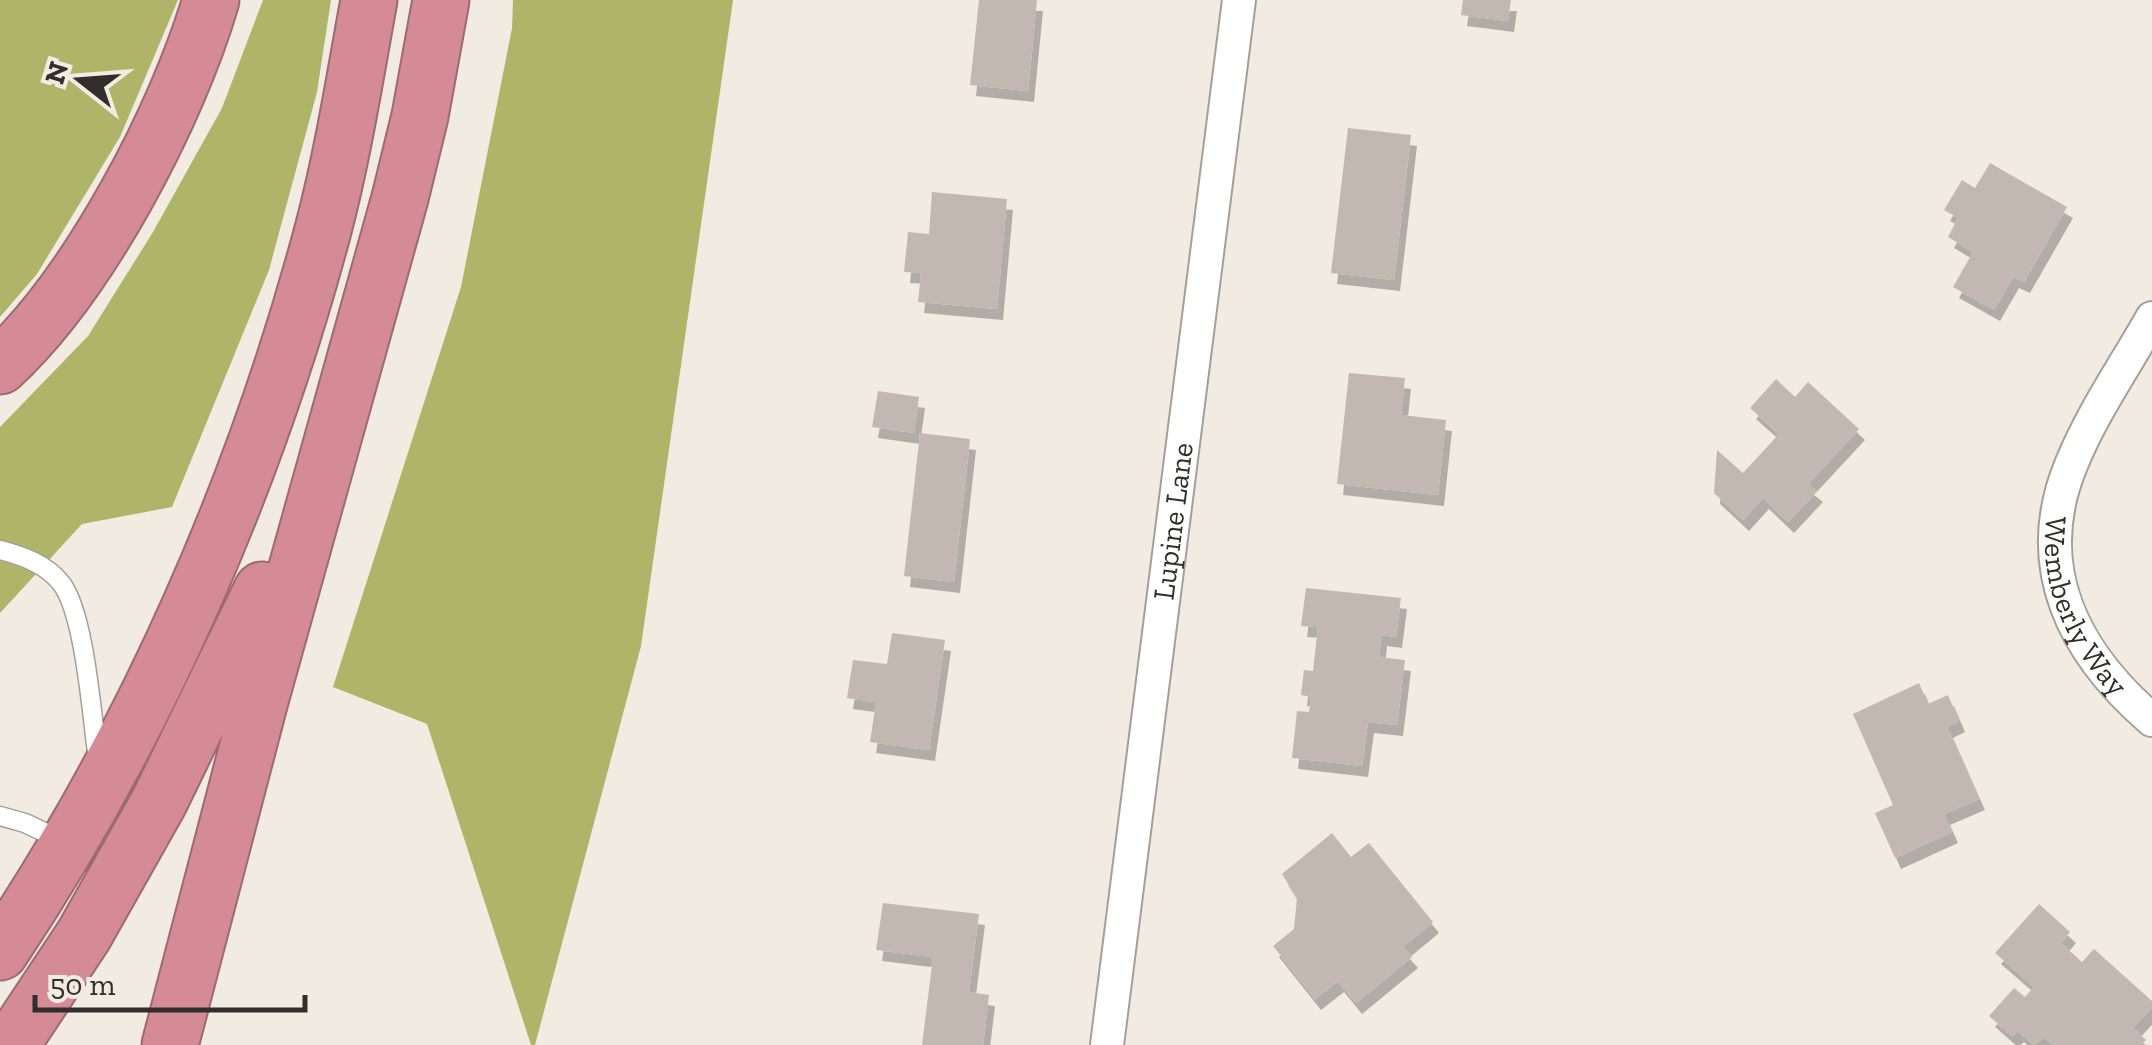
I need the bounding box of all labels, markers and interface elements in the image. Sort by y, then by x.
north arrow [30,30,130,130]
text: N [38,58,75,88]
street label: Lupine Lane [1145,440,1201,602]
street label: Wemberly Way [2036,515,2135,704]
scale bar [35,950,305,1012]
text: 50 m [50,967,115,1003]

